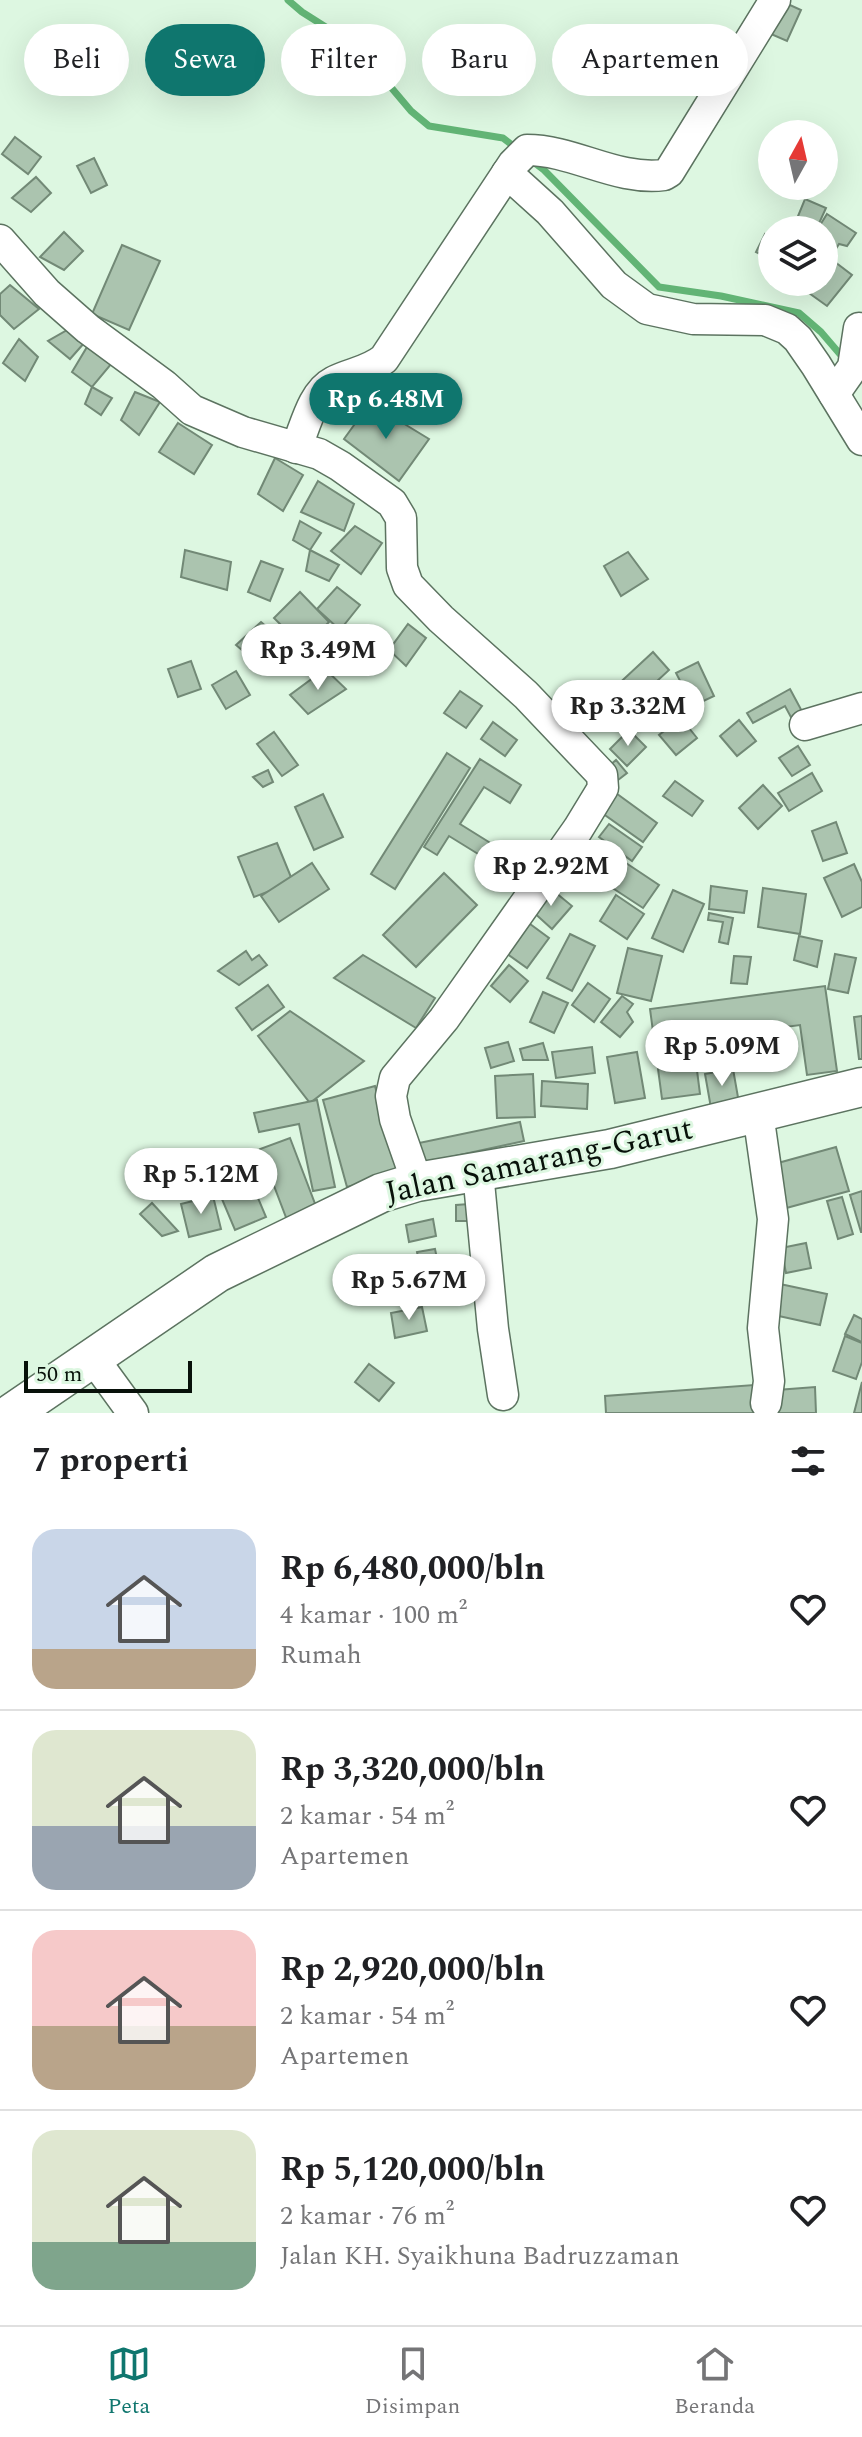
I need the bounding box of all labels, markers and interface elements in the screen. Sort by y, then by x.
chip: Beli [24,24,129,96]
chip: Sewa [145,24,265,96]
chip: Filter [281,24,406,96]
chip: Baru [422,24,536,96]
chip: Apartemen [552,24,748,96]
north arrow [758,120,838,200]
map controls [758,120,838,296]
button: layers [758,216,838,296]
pin: Rp 6.48M [303,373,469,441]
text: Rp 6.48M [327,379,445,419]
pin: Rp 3.49M [235,624,401,692]
text: Rp 3.49M [259,630,377,670]
pin: Rp 3.32M [545,680,711,748]
text: Rp 3.32M [569,686,687,726]
pin: Rp 2.92M [468,840,634,908]
text: Rp 2.92M [492,846,610,886]
pin: Rp 5.09M [639,1020,805,1088]
text: Rp 5.09M [663,1026,781,1066]
street label: Jalan Samarang-Garut [381,1104,697,1218]
pin: Rp 5.12M [118,1148,284,1216]
text: Rp 5.12M [142,1154,260,1194]
pin: Rp 5.67M [326,1254,492,1322]
text: Rp 5.67M [350,1260,468,1300]
scale bar [24,1357,192,1393]
text: 50 m [36,1358,82,1391]
text: 7 properti [32,1435,189,1487]
icon: filters [786,1439,830,1483]
text: Rp 6,480,000/bln [280,1543,545,1595]
icon: home [96,1561,192,1657]
icon: heart [786,1587,830,1631]
text: 4 kamar · 100 m² [280,1595,467,1635]
text: Rumah [280,1635,362,1675]
text: Rp 3,320,000/bln [280,1744,545,1796]
icon: home [96,1762,192,1858]
icon: heart [786,1788,830,1832]
text: 2 kamar · 54 m² [280,1796,454,1836]
text: Apartemen [280,1836,409,1876]
text: Rp 2,920,000/bln [280,1944,545,1996]
icon: home [96,1962,192,2058]
icon: heart [786,1988,830,2032]
text: 2 kamar · 54 m² [280,1996,454,2036]
text: Apartemen [280,2036,409,2076]
text: Rp 5,120,000/bln [280,2144,545,2196]
icon: home [96,2162,192,2258]
icon: heart [786,2188,830,2232]
text: 2 kamar · 76 m² [280,2196,454,2236]
text: Jalan KH. Syaikhuna Badruzzaman [280,2236,680,2276]
tab: Peta [107,2342,151,2423]
tab: Disimpan [365,2342,460,2423]
tab: Beranda [674,2342,755,2423]

